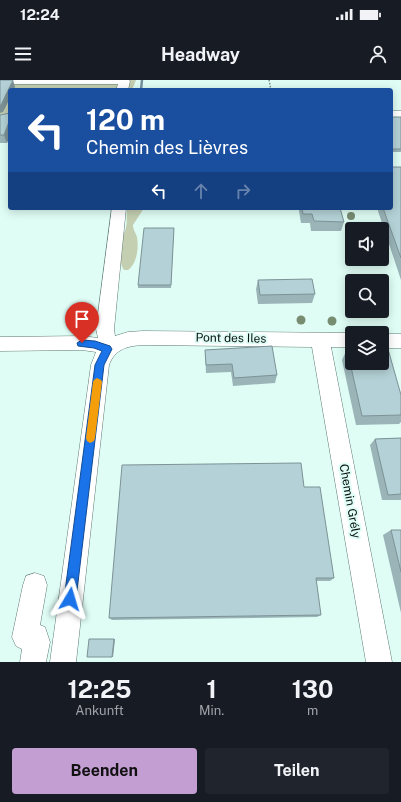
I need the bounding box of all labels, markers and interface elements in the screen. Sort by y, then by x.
text: 12:24 [20,6,60,23]
icon: menu [12,43,34,65]
icon: person [367,43,389,65]
text: Headway [161,44,240,65]
text: 120 m [86,103,165,136]
icon: left [20,104,72,156]
text: Chemin des Lièvres [86,137,248,158]
icon: left [148,180,170,202]
icon: ahead [190,180,212,202]
icon: right [232,180,254,202]
map controls [345,222,389,370]
button: sound [345,222,389,266]
button: search [345,274,389,318]
pin [65,302,99,343]
icon: arrive [71,308,93,330]
button: layers [345,326,389,370]
street label: Pont des Iles [195,330,267,346]
street label: Chemin Grély [337,463,364,540]
position arrow [49,578,91,620]
text: 12:25 [68,675,131,703]
text: 1 [206,675,217,703]
text: 130 [292,675,333,703]
text: Ankunft [75,703,124,718]
text: Min. [199,703,224,718]
text: m [307,703,318,718]
button: Beenden [12,748,197,794]
button: Teilen [205,748,389,794]

